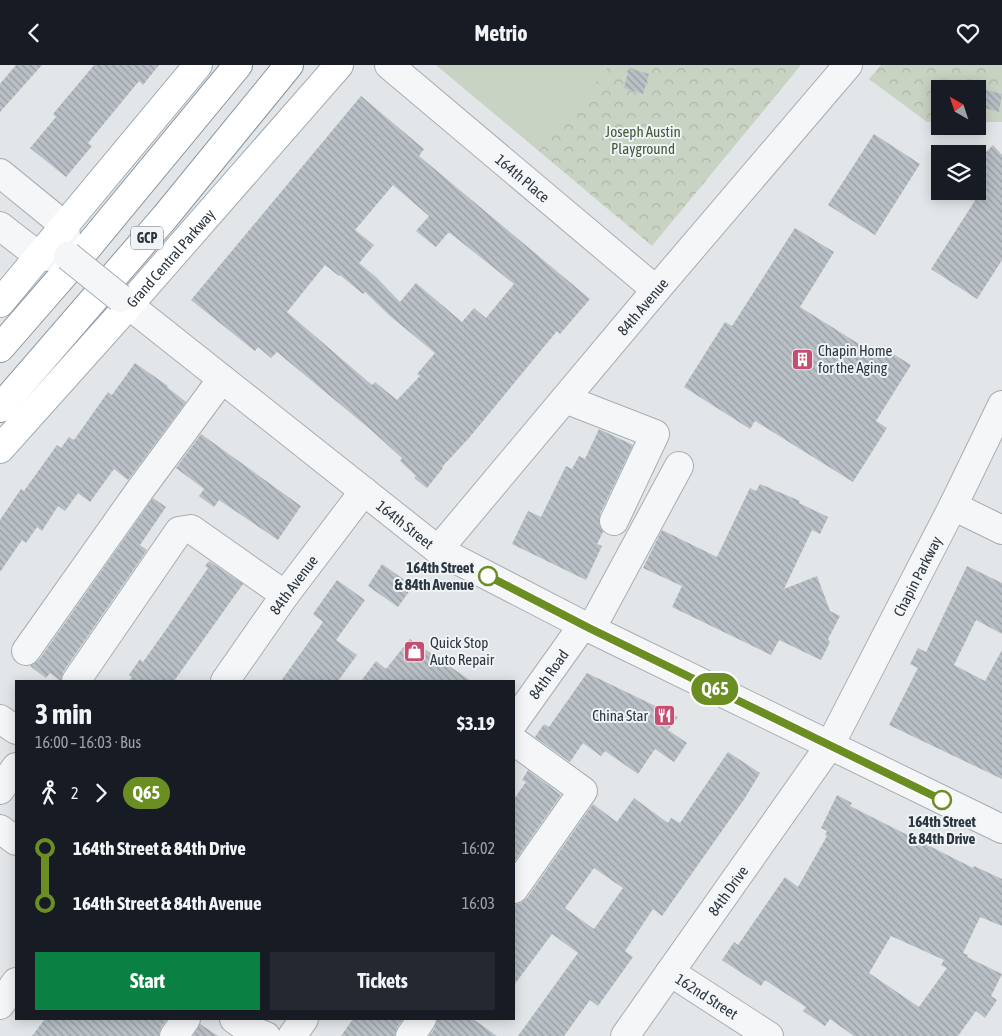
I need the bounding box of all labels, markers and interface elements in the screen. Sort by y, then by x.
icon: back [20,19,48,47]
icon: heart [954,19,982,47]
text: Metrio [475,20,527,46]
north arrow [931,80,986,135]
map controls [931,80,986,200]
park label: Joseph Austin Playground [605,123,681,157]
button: layers [931,145,986,200]
street label: 164th Place [492,150,554,206]
street label: Grand Central Parkway [123,205,218,310]
road number: GCP [131,227,163,249]
street label: 84th Avenue [614,274,671,338]
place label: Chapin Home for the Aging [818,342,892,376]
building icon: Chapin Home for the Aging [790,347,814,371]
street label: 164th Street [373,496,437,552]
street label: Chapin Parkway [889,533,945,619]
street label: 84th Avenue [266,552,321,618]
place label: 164th Street & 84th Avenue [395,559,475,593]
marker: 164th Street & 84th Avenue [478,566,498,586]
place label: Quick Stop Auto Repair [430,634,495,668]
shop icon: Quick Stop Auto Repair [402,639,426,663]
street label: 84th Road [525,646,571,702]
line badge: Q65 [686,673,744,705]
text: Q65 [701,678,729,699]
text: 3 min [35,698,92,730]
restaurant icon: China Star [652,703,676,727]
place label: China Star [592,707,649,724]
text: $3.19 [457,712,495,734]
text: 16:00 – 16:03 · Bus [35,733,141,751]
icon: walk [35,779,63,807]
icon: forward [87,779,115,807]
text: Q65 [133,782,160,803]
text: 2 [71,784,79,802]
marker: 164th Street & 84th Drive [932,790,952,810]
place label: 164th Street & 84th Drive [908,813,977,847]
text: 164th Street & 84th Drive [73,837,246,859]
text: 16:02 [462,839,495,857]
street label: 84th Drive [704,862,751,919]
text: 164th Street & 84th Avenue [73,892,262,914]
text: 16:03 [462,894,495,912]
button: Start [35,952,260,1010]
button: Tickets [270,952,495,1010]
street label: 162nd Street [673,970,741,1022]

